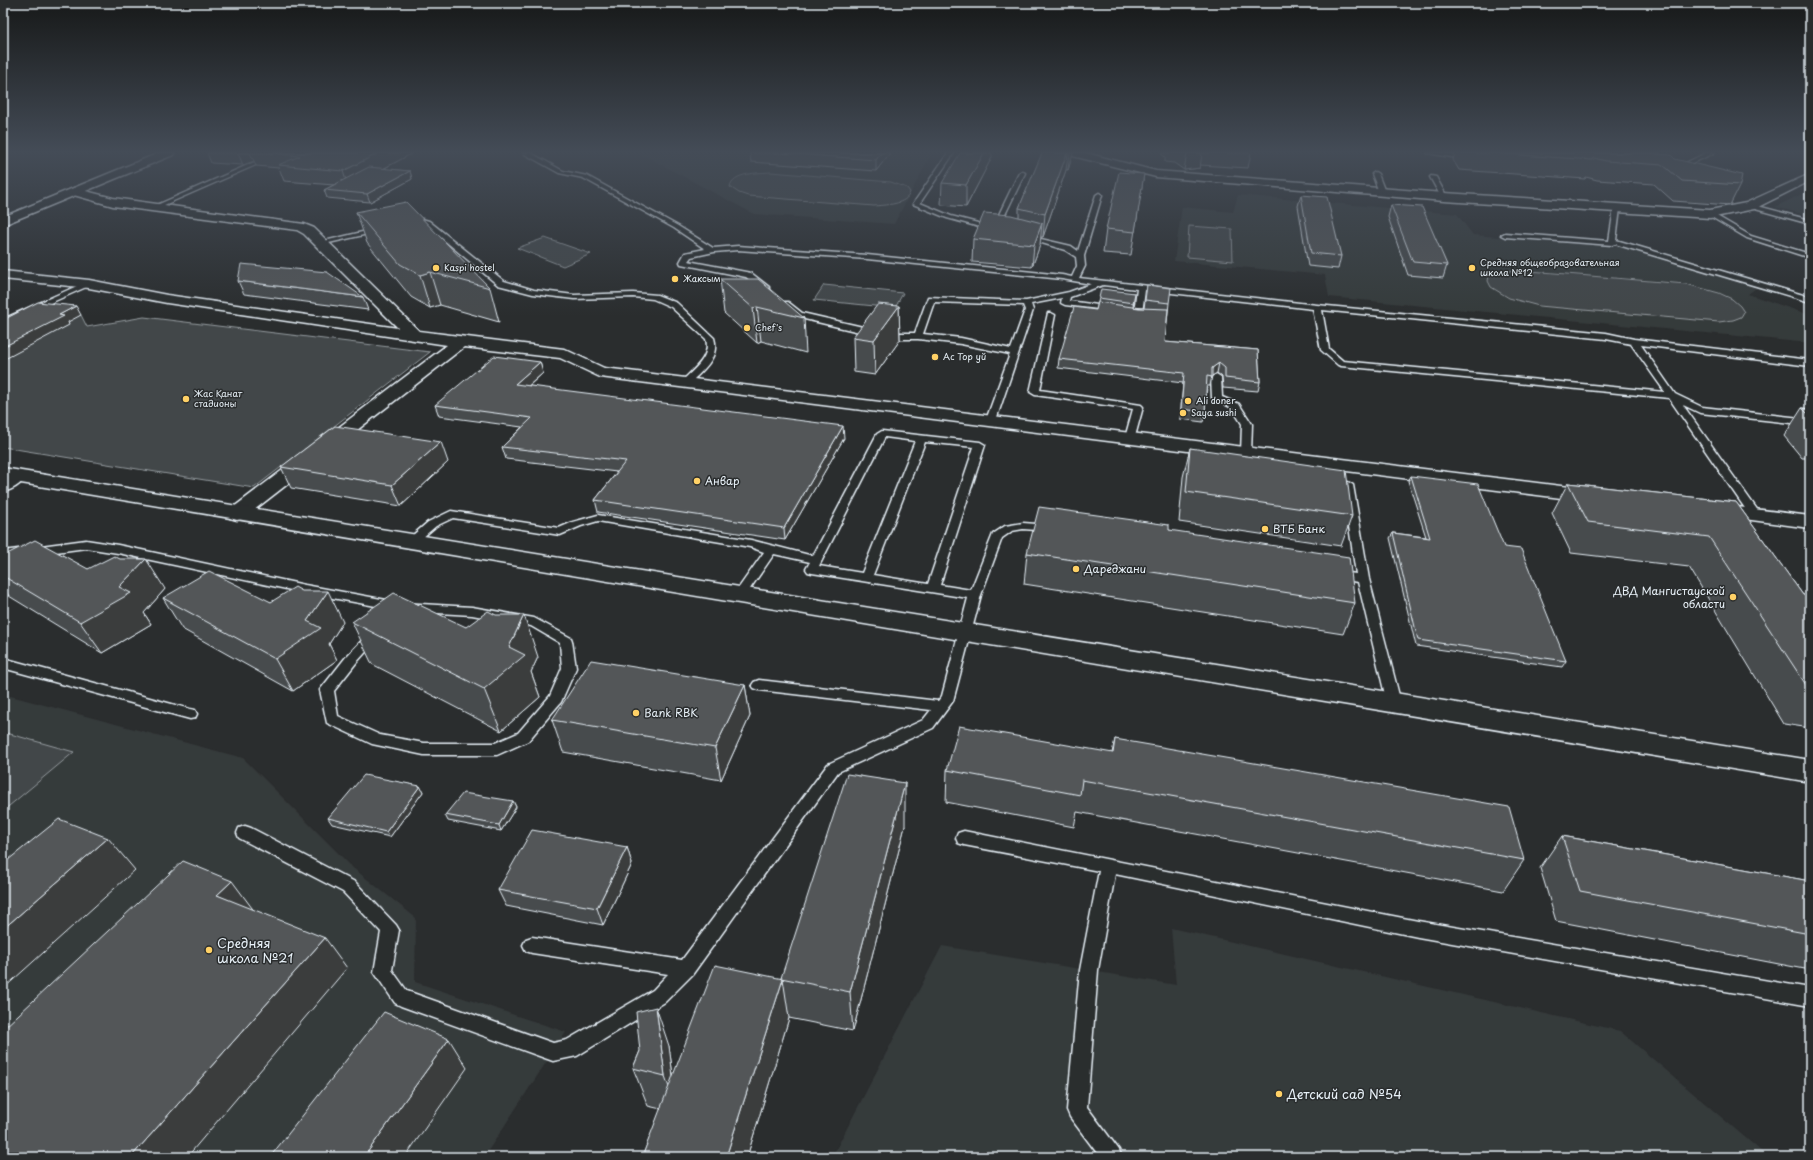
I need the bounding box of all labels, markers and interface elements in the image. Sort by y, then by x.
place label: Средняя общеобразовательная школа №12 [1480,255,1620,279]
place label: Kaspi hostel [444,260,495,274]
marker: Kaspi hostel [431,263,441,273]
marker: Средняя общеобразовательная школа №12 [1467,263,1477,273]
place label: Жаксым [683,271,721,285]
marker: Жаксым [670,274,680,284]
place label: Chef's [755,320,782,334]
marker: Chef's [742,323,752,333]
place label: Ас Тор уй [943,349,986,363]
marker: Ас Тор уй [930,352,940,362]
place label: Жас Қанат стадионы [193,386,243,410]
place label: Ali doner [1196,393,1236,407]
marker: Жас Қанат стадионы [181,394,191,404]
marker: Ali doner [1183,396,1193,406]
place label: Saya sushi [1191,405,1237,419]
marker: Saya sushi [1178,408,1188,418]
place label: Анвар [705,472,740,489]
marker: Анвар [692,476,702,486]
place label: ВТБ Банк [1273,520,1325,537]
marker: ВТБ Банк [1260,524,1270,534]
place label: Дареджани [1083,560,1146,577]
marker: Дареджани [1071,564,1081,574]
place label: ДВД Мангистауской области [1613,582,1725,612]
marker: ДВД Мангистауской области [1728,592,1738,602]
place label: Bank RBK [644,704,698,721]
marker: Bank RBK [631,708,641,718]
place label: Средняя школа №21 [217,933,294,967]
marker: Средняя школа №21 [204,945,214,955]
place label: Детский сад №54 [1286,1084,1402,1103]
marker: Детский сад №54 [1274,1089,1284,1099]

